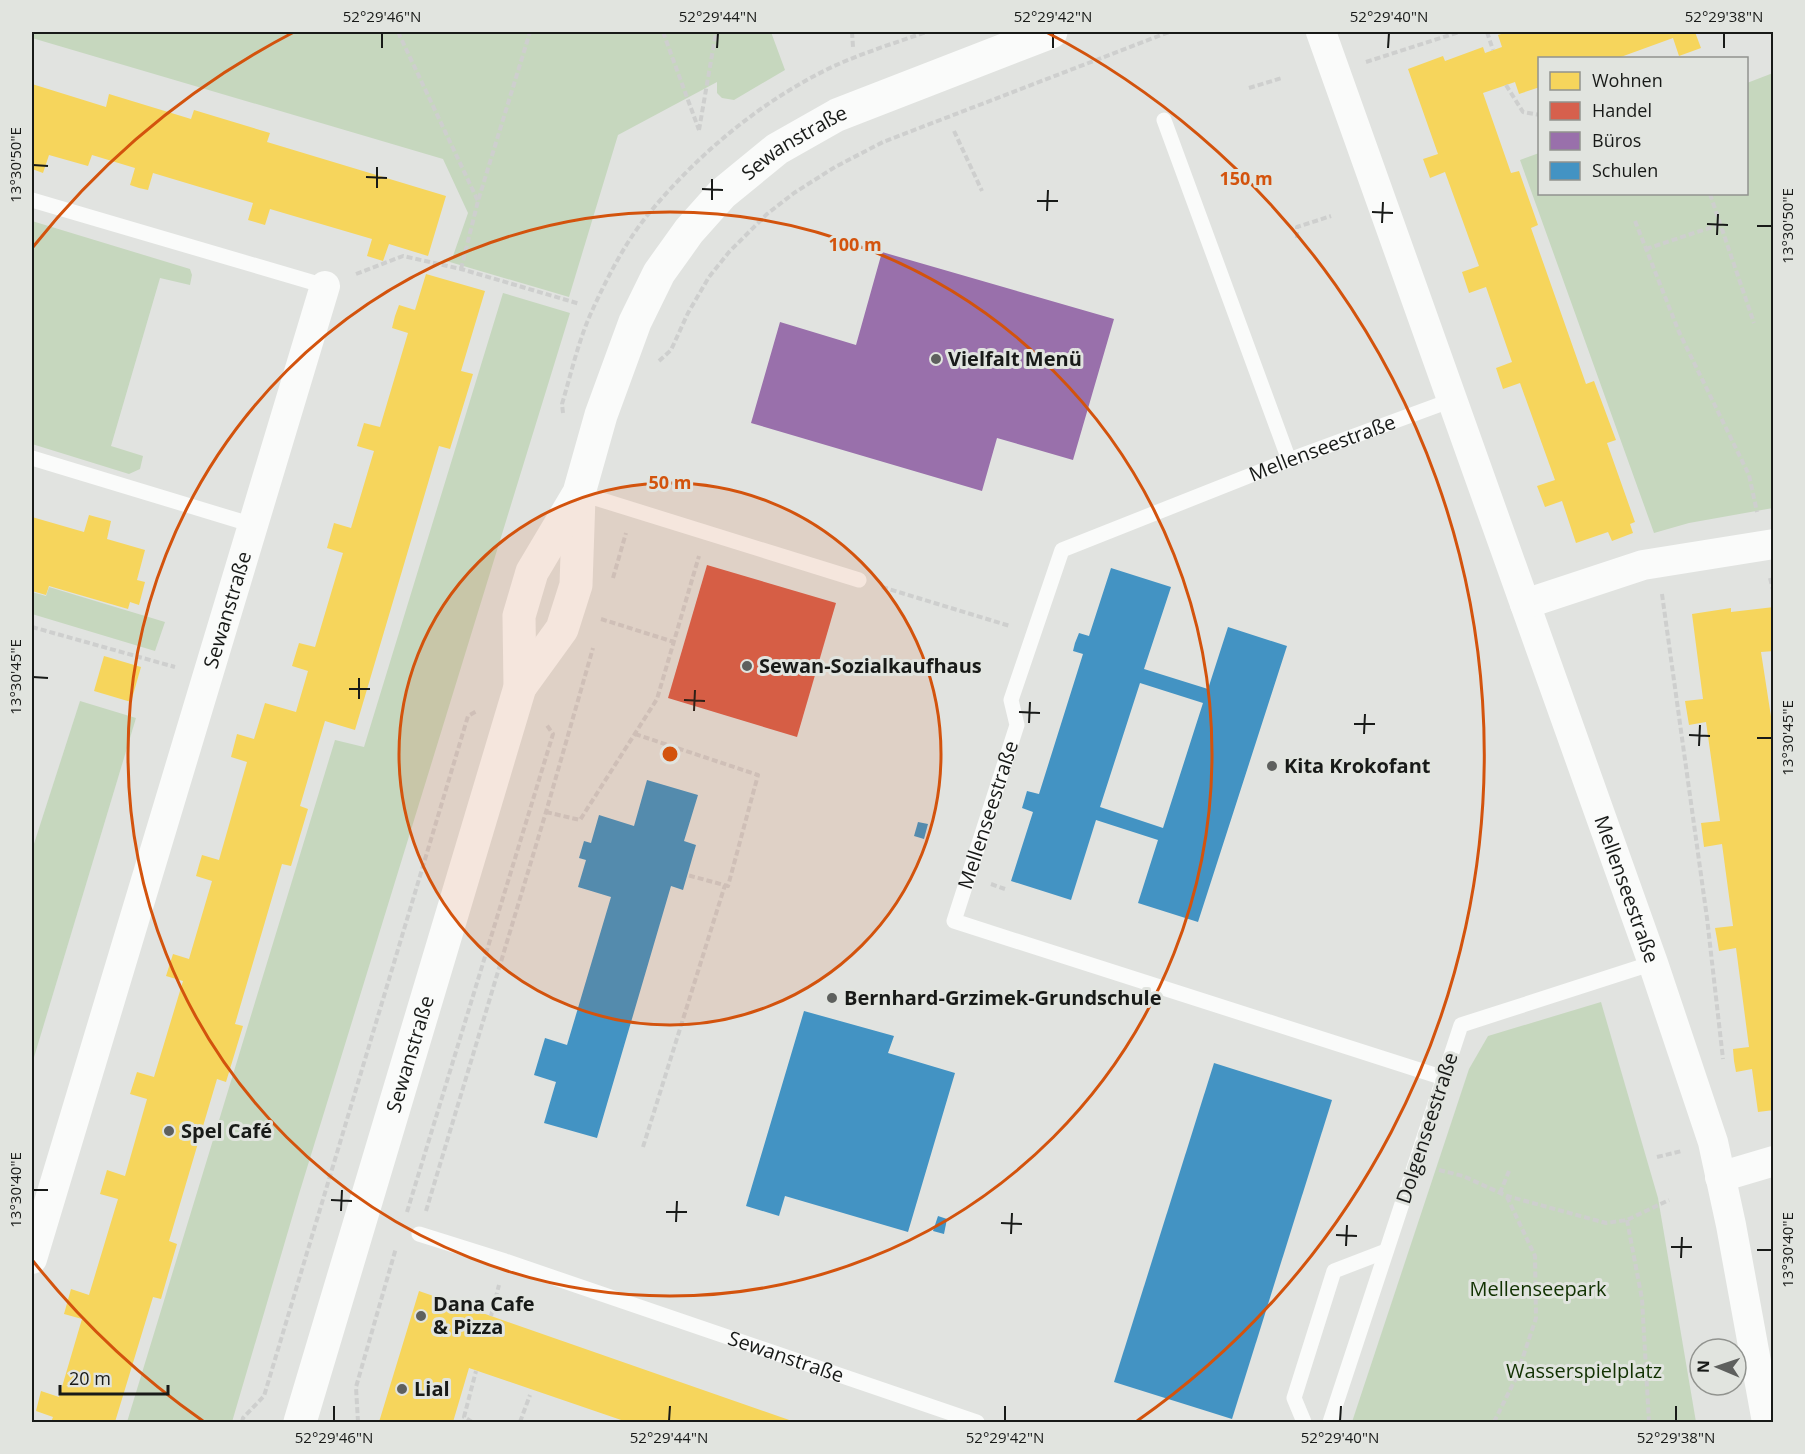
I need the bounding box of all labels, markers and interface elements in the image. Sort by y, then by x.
text: 52°29'46"N [343,6,421,26]
text: 52°29'44"N [679,6,757,26]
text: 52°29'42"N [1014,6,1092,26]
text: 52°29'40"N [1350,6,1428,26]
text: 52°29'38"N [1685,6,1763,26]
legend [1538,57,1748,195]
text: Wohnen [1592,68,1663,92]
text: Handel [1592,98,1652,122]
street label: Sewanstraße [735,99,851,186]
text: 13°30'50"E [5,127,25,203]
text: Büros [1592,128,1641,152]
text: Schulen [1592,158,1658,182]
text: 150 m [1219,166,1273,190]
text: 13°30'50"E [1777,188,1797,264]
text: 100 m [828,232,882,256]
place label: Vielfalt Menü [948,345,1082,372]
marker: Vielfalt Menü [929,352,943,366]
street label: Mellenseestraße [1245,408,1399,488]
text: 50 m [649,470,691,494]
street label: Sewanstraße [197,548,257,671]
text: 13°30'45"E [5,639,25,715]
place label: Sewan-Sozialkaufhaus [759,652,982,679]
marker: Sewan-Sozialkaufhaus [740,659,754,673]
text: 13°30'45"E [1777,700,1797,776]
street label: Mellenseestraße [951,737,1024,892]
centre of rings [660,744,680,764]
place label: Kita Krokofant [1284,752,1431,779]
marker: Kita Krokofant [1265,759,1279,773]
street label: Mellenseestraße [1588,812,1666,966]
place label: Bernhard-Grzimek-Grundschule [844,984,1162,1011]
marker: Bernhard-Grzimek-Grundschule [825,991,839,1005]
street label: Sewanstraße [379,992,440,1116]
street label: Dolgenseestraße [1389,1049,1464,1207]
place label: Spel Café [181,1117,272,1144]
marker: Spel Café [162,1124,176,1138]
text: 13°30'40"E [5,1152,25,1228]
text: 13°30'40"E [1777,1212,1797,1288]
park label: Mellenseepark [1470,1275,1607,1302]
place label: Dana Cafe & Pizza [433,1290,535,1340]
marker: Dana Cafe & Pizza [414,1309,428,1323]
street label: Sewanstraße [725,1324,848,1389]
north arrow [1688,1337,1748,1397]
park label: Wasserspielplatz [1506,1357,1662,1384]
scale bar [60,1358,168,1396]
text: N [1692,1360,1714,1373]
text: 20 m [69,1366,111,1390]
place label: Lial [414,1375,450,1402]
marker: Lial [395,1382,409,1396]
text: 52°29'46"N [295,1427,373,1447]
text: 52°29'44"N [630,1427,708,1447]
text: 52°29'42"N [966,1427,1044,1447]
text: 52°29'40"N [1301,1427,1379,1447]
text: 52°29'38"N [1637,1427,1715,1447]

